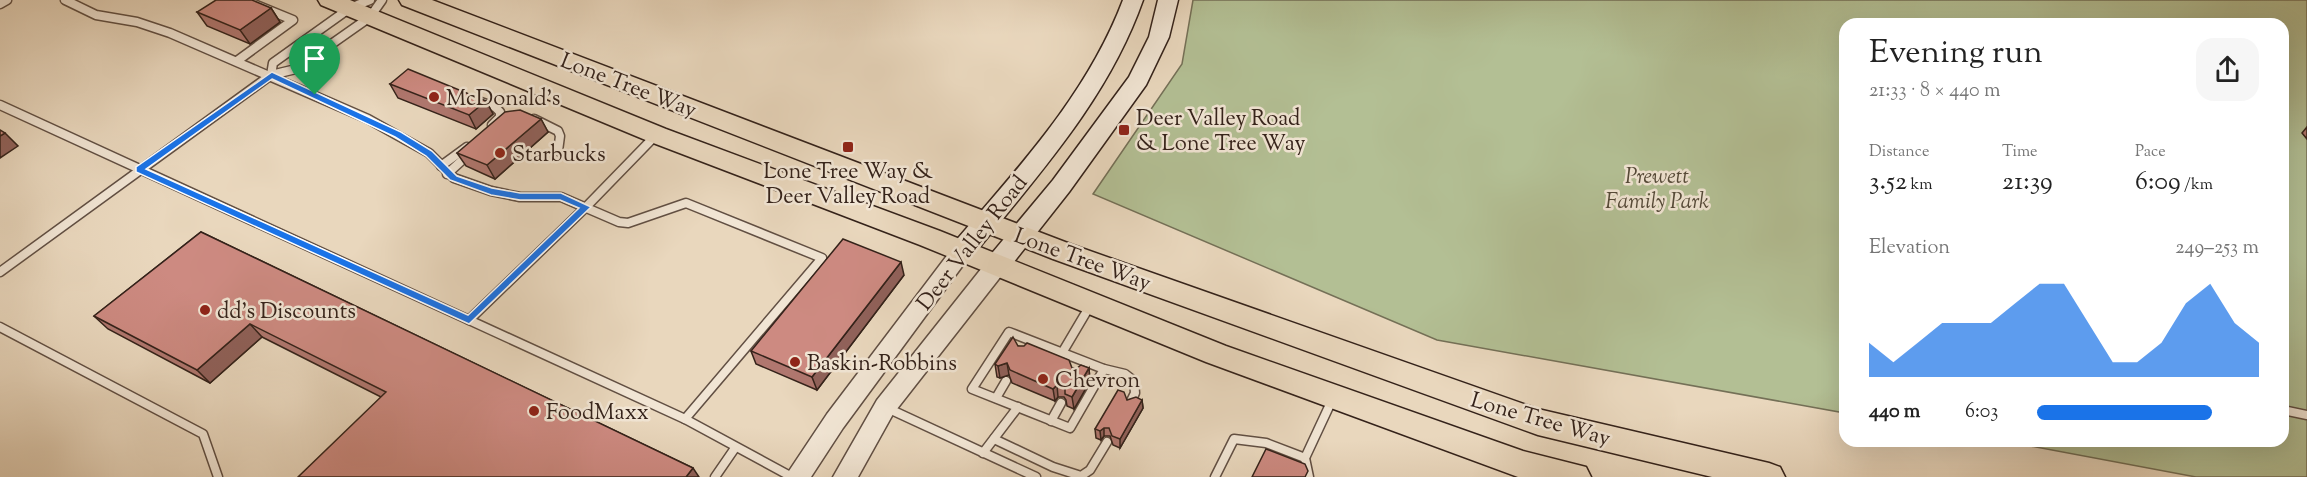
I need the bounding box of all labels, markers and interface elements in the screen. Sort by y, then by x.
text: Evening run [1869,30,2043,78]
pin [289,33,340,95]
button: share [2196,38,2259,101]
icon: arrive [298,42,331,75]
street label: Lone Tree Way [555,46,701,128]
text: 21:33 · 8 × 440 m [1869,77,2001,106]
place label: McDonald's [446,84,560,116]
marker: McDonald's [427,90,441,104]
place label: Deer Valley Road & Lone Tree Way [1136,104,1305,161]
marker: Deer Valley Road & Lone Tree Way [1117,123,1131,137]
place label: Starbucks [512,140,606,172]
marker: Lone Tree Way & Deer Valley Road [841,140,855,154]
text: Distance [1869,141,1929,164]
text: Time [2002,141,2038,164]
text: Pace [2135,141,2166,164]
marker: Starbucks [493,146,507,160]
place label: Lone Tree Way & Deer Valley Road [763,157,933,214]
park label: Prewett Family Park [1605,162,1709,219]
text: 3.52 [1869,164,1907,201]
text: 21:39 [2002,164,2053,201]
text: 6:09 [2135,164,2181,201]
street label: Deer Valley Road [910,169,1037,319]
text: km [1907,174,1933,197]
text: /km [2181,174,2213,197]
street label: Lone Tree Way [1009,221,1155,300]
text: Elevation [1869,234,1950,263]
text: 249–253 m [2175,234,2259,263]
place label: dd's Discounts [217,297,356,329]
marker: dd's Discounts [198,303,212,317]
place label: Baskin-Robbins [807,349,957,381]
marker: Baskin-Robbins [788,355,802,369]
place label: Chevron [1055,366,1140,398]
marker: Chevron [1036,372,1050,386]
street label: Lone Tree Way [1467,386,1614,456]
place label: FoodMaxx [546,398,649,430]
text: 440 m [1869,398,1920,427]
text: 6:03 [1965,398,1998,427]
marker: FoodMaxx [527,404,541,418]

